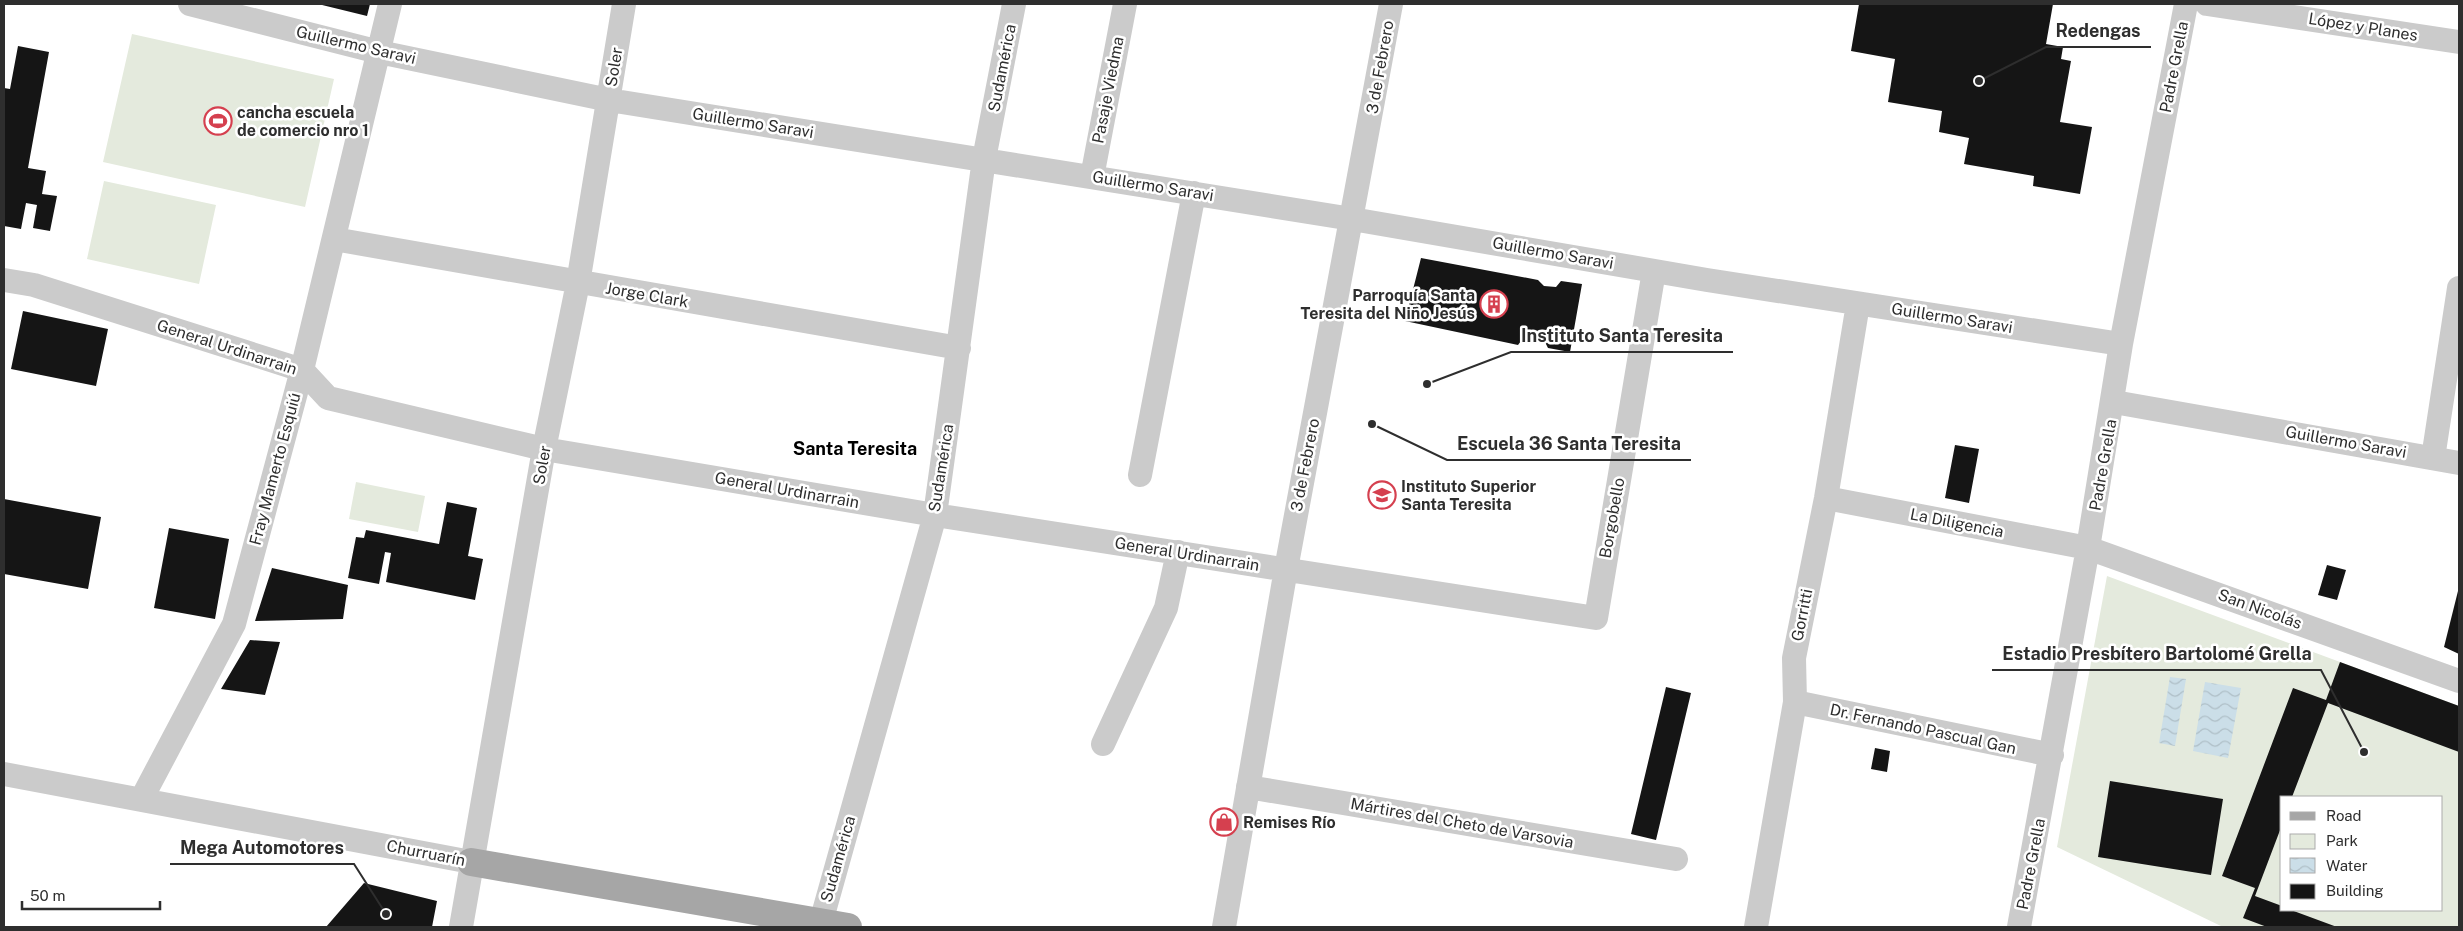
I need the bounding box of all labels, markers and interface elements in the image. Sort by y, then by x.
street label: López y Planes [2307,9,2419,45]
callout: Redengas [2046,14,2151,47]
street label: 3 de Febrero [1362,19,1398,115]
text: Redengas [2055,20,2141,41]
street label: Padre Grella [2156,20,2192,114]
street label: Guillermo Saravi [294,22,418,68]
street label: Sudamérica [984,23,1020,113]
street label: Pasaje Viedma [1088,35,1128,145]
street label: Soler [602,46,626,88]
place label: cancha escuela de comercio nro 1 [237,103,369,140]
street label: Guillermo Saravi [691,104,815,142]
sports icon: cancha escuela de comercio nro 1 [203,106,233,136]
street label: Guillermo Saravi [1091,167,1215,205]
street label: Guillermo Saravi [1491,233,1615,273]
street label: Jorge Clark [604,278,690,312]
place label: Parroquía Santa Teresita del Niño Jesús [1301,286,1475,323]
building icon: Parroquía Santa Teresita del Niño Jesús [1479,289,1509,319]
street label: Guillermo Saravi [1890,299,2014,337]
street label: General Urdinarrain [155,315,299,379]
callout: Instituto Santa Teresita [1511,319,1733,352]
text: Instituto Santa Teresita [1521,325,1723,346]
street label: Fray Mamerto Esquiú [245,391,305,547]
street label: 3 de Febrero [1287,417,1323,513]
street label: Padre Grella [2086,418,2120,512]
street label: Guillermo Saravi [2284,422,2408,462]
street label: Sudamérica [925,423,957,513]
callout: Escuela 36 Santa Teresita [1447,427,1691,460]
text: Escuela 36 Santa Teresita [1457,433,1681,454]
district label: Santa Teresita [793,438,917,459]
street label: Soler [529,444,555,486]
street label: General Urdinarrain [713,468,861,512]
street label: Borgobello [1596,476,1628,560]
place label: Instituto Superior Santa Teresita [1401,477,1537,514]
school or university icon: Instituto Superior Santa Teresita [1367,480,1397,510]
street label: La Diligencia [1909,505,2005,541]
street label: General Urdinarrain [1113,533,1261,575]
street label: San Nicolás [2215,585,2305,633]
street label: Gorritti [1788,587,1816,643]
callout: Estadio Presbítero Bartolomé Grella [1992,637,2321,670]
text: Estadio Presbítero Bartolomé Grella [2002,643,2312,664]
street label: Dr. Fernando Pascual Gan [1828,700,2018,758]
street label: Mártires del Cheto de Varsovia [1349,794,1575,852]
legend [2280,796,2443,911]
shop icon: Remises Río [1209,807,1239,837]
text: Road [2326,807,2362,824]
place label: Remises Río [1243,813,1336,832]
street label: Sudamérica [817,814,859,904]
street label: Padre Grella [2013,817,2049,911]
callout: Mega Automotores [170,831,354,864]
text: Park [2326,832,2358,849]
street label: Churruarín [385,836,467,870]
text: Mega Automotores [180,837,344,858]
text: Water [2326,857,2368,874]
scale bar [22,878,160,910]
text: Building [2326,882,2384,899]
text: 50 m [30,887,65,904]

